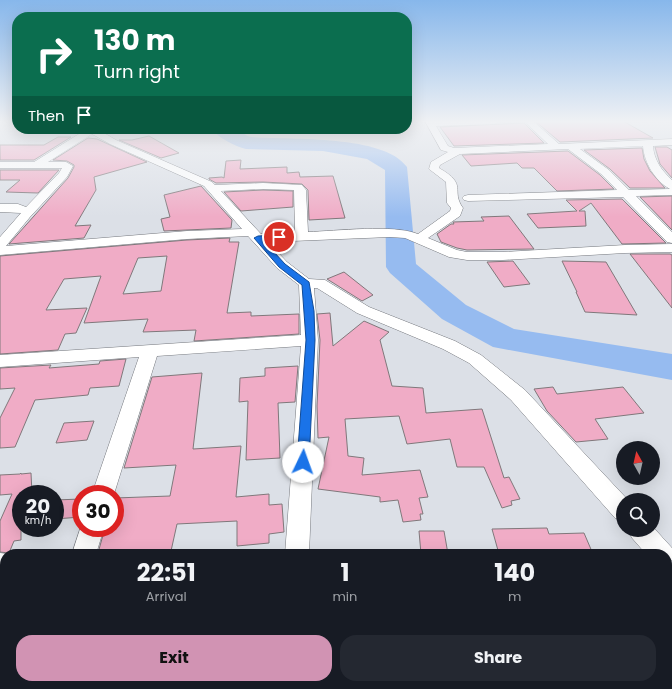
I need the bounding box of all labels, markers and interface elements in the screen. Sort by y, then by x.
text: 130 m [94,21,175,60]
icon: right [28,28,80,80]
text: Turn right [94,59,180,84]
icon: arrive [73,104,95,126]
text: Then [28,105,65,126]
pin [262,220,296,254]
icon: arrive [268,226,290,248]
position arrow [282,441,324,483]
north arrow [616,441,660,485]
map controls [616,441,660,537]
speed limit sign: 30 [72,485,124,537]
text: 20 [26,492,50,520]
button: search [616,493,660,537]
text: km/h [25,513,51,528]
text: 22:51 [137,556,196,589]
text: 1 [340,556,349,589]
text: 140 [494,556,535,589]
text: Arrival [146,587,187,606]
text: min [332,587,357,606]
text: m [508,587,521,606]
button: Exit [16,635,332,681]
button: Share [340,635,656,681]

